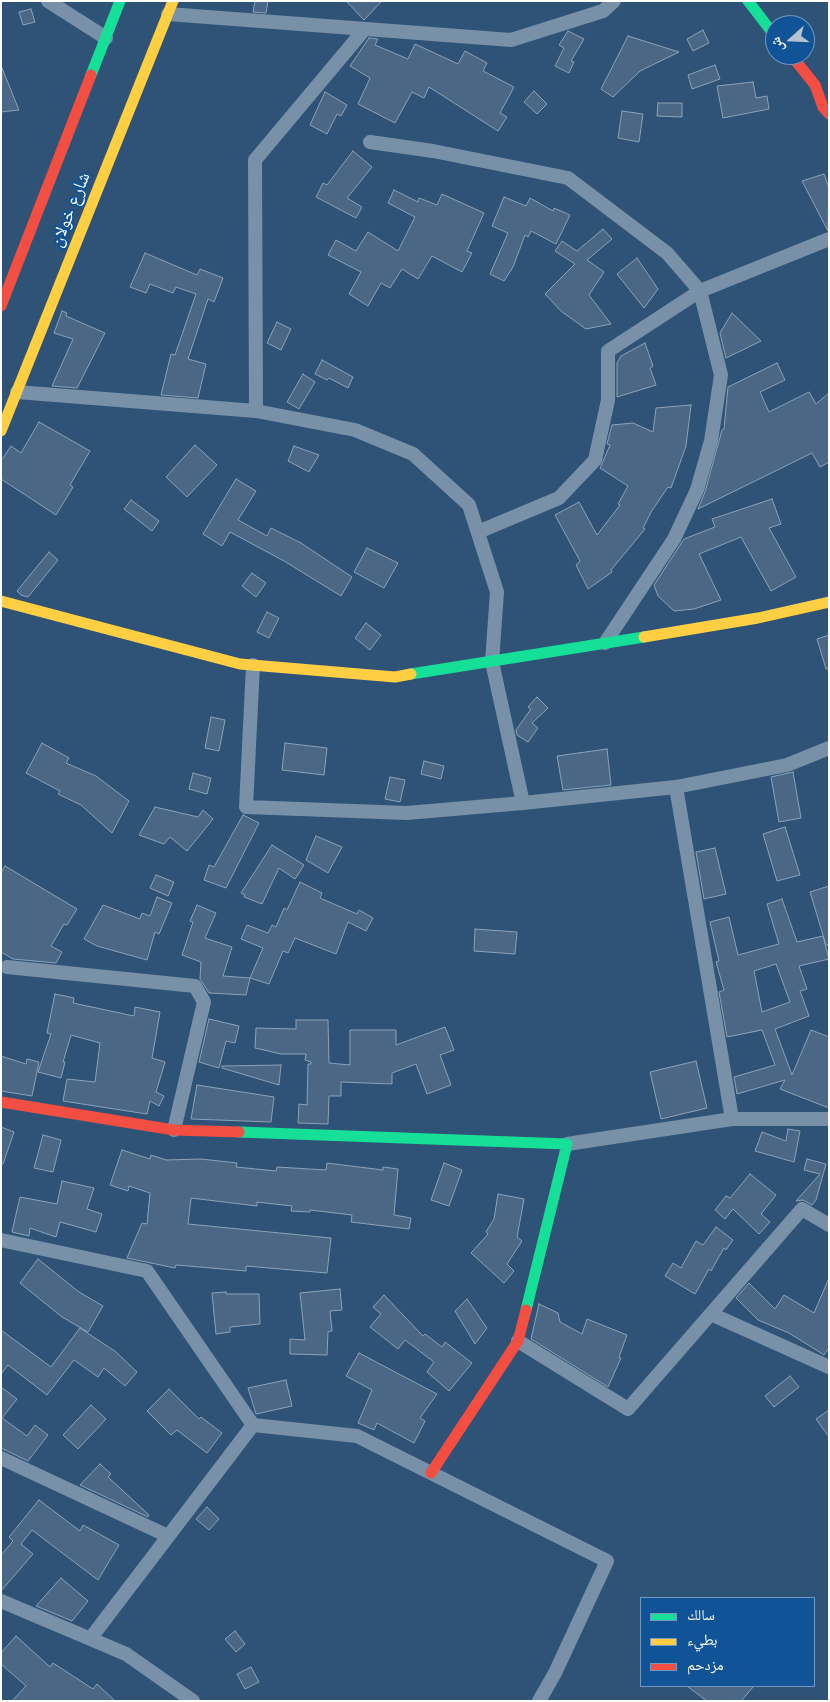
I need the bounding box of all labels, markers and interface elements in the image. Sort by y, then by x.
north arrow [765,15,815,65]
text: ش [765,34,789,55]
street label: شارع خولان [46,169,96,251]
legend [640,1597,815,1687]
text: سالك [687,1604,715,1625]
text: بطيء [687,1629,717,1650]
text: مزدحم [687,1654,724,1675]

